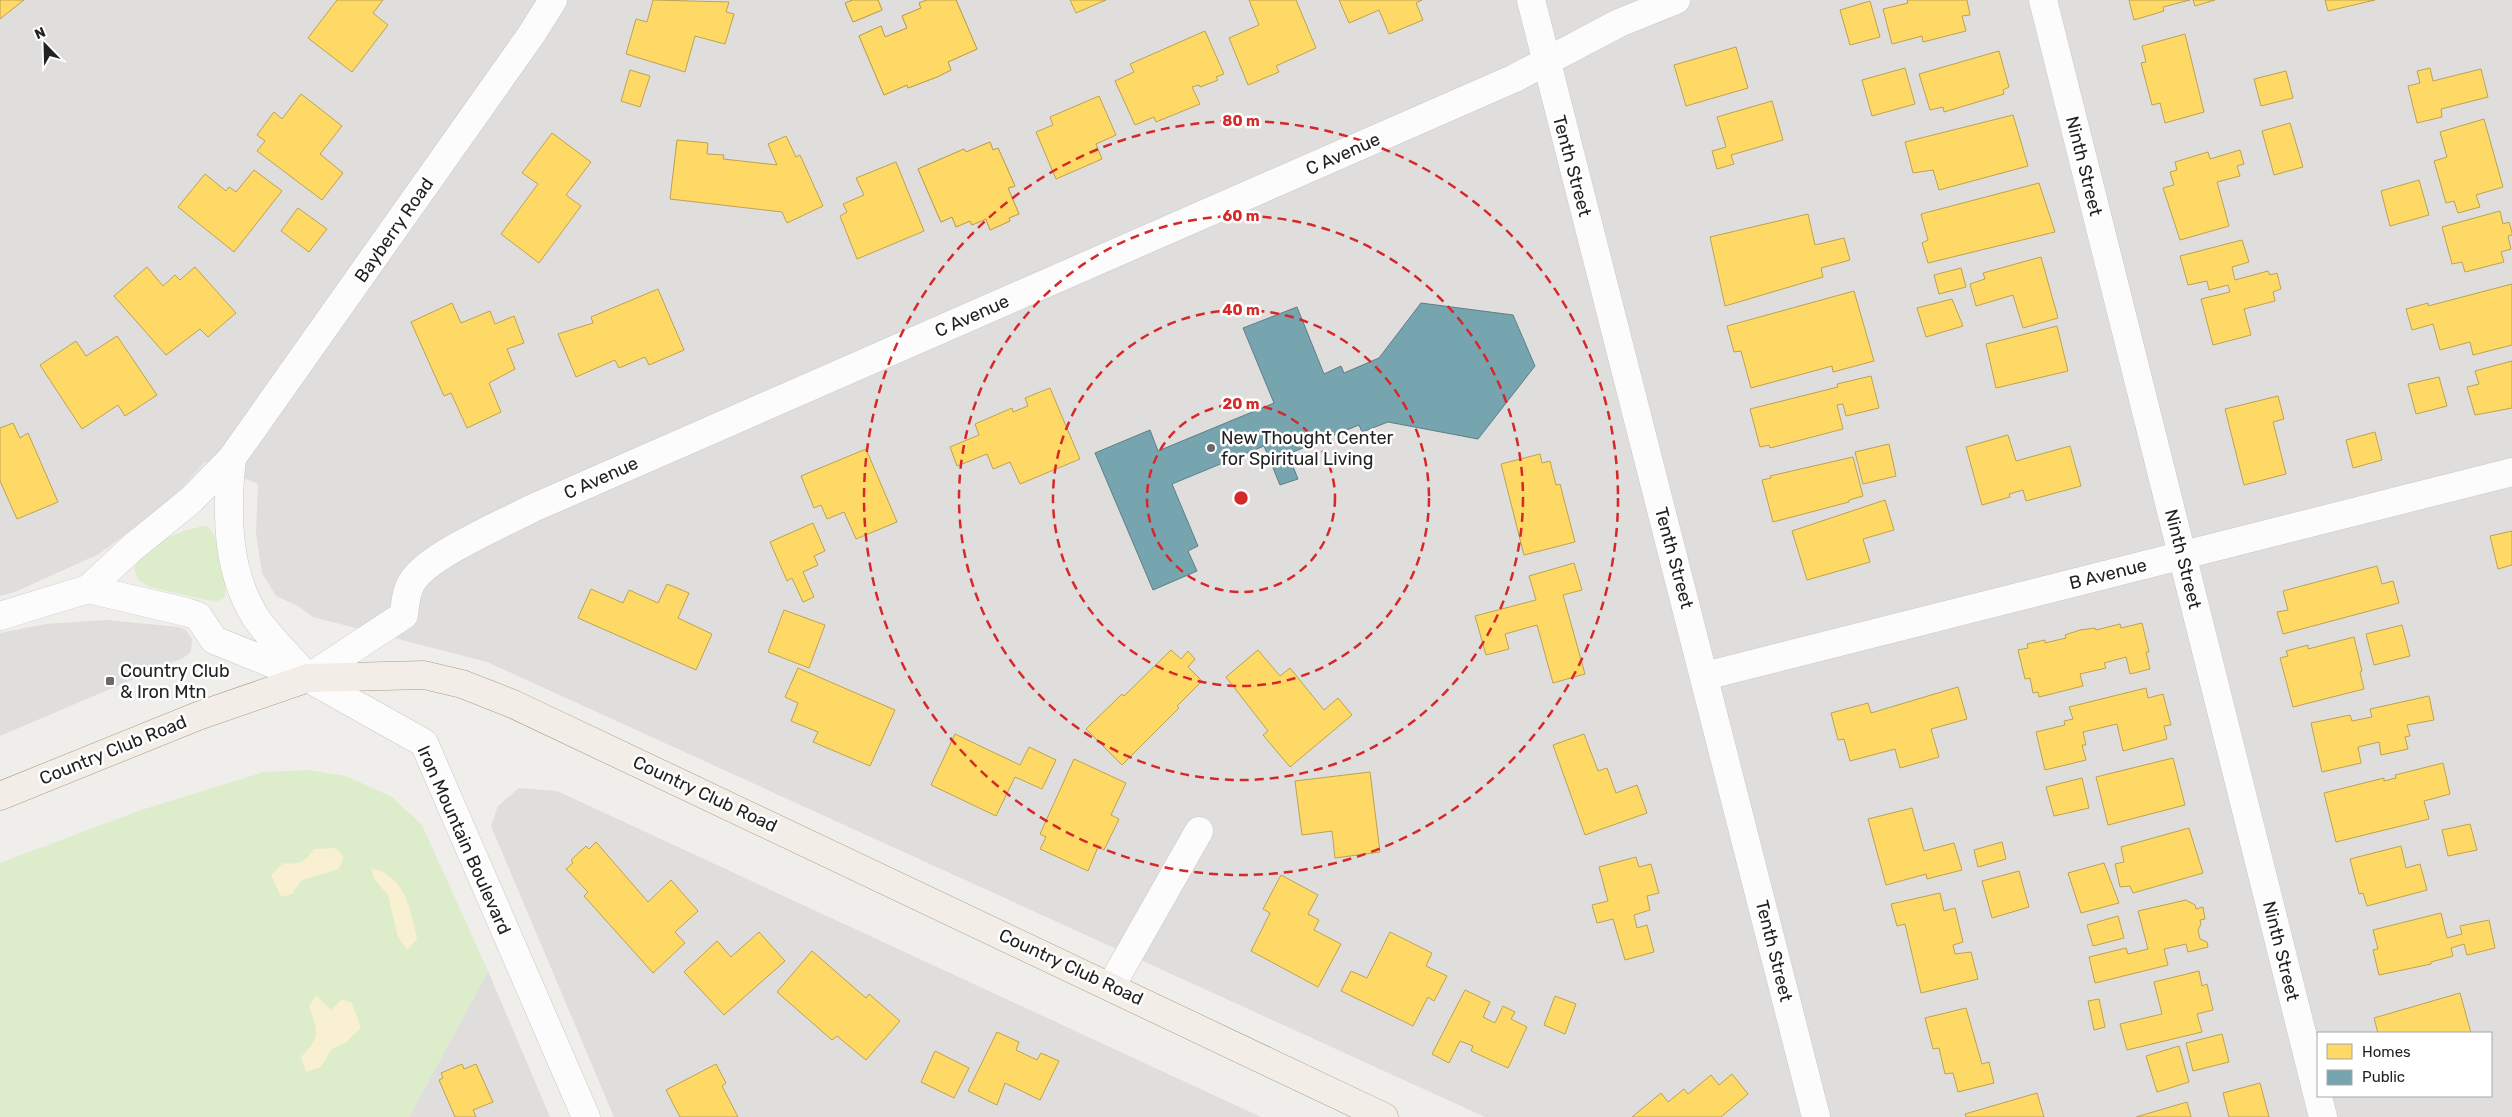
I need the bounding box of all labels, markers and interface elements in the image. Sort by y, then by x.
north arrow [20,20,70,70]
text: N [32,24,48,43]
text: 80 m [1222,112,1260,130]
street label: Tenth Street [1548,113,1596,219]
street label: Ninth Street [2061,114,2107,218]
street label: C Avenue [1302,128,1384,180]
street label: Bayberry Road [350,173,438,287]
text: 60 m [1223,207,1259,225]
street label: C Avenue [931,290,1013,342]
text: 40 m [1222,301,1260,319]
text: 20 m [1223,395,1259,413]
place label: New Thought Center for Spiritual Living [1221,427,1394,470]
marker: New Thought Center for Spiritual Living [1205,442,1217,454]
street label: C Avenue [560,452,642,504]
centre of rings [1232,489,1250,507]
street label: Tenth Street [1650,505,1698,611]
street label: Ninth Street [2160,507,2206,611]
street label: B Avenue [2067,554,2149,594]
place label: Country Club & Iron Mtn [120,660,230,703]
marker: Country Club & Iron Mtn [104,675,116,687]
street label: Country Club Road [36,710,190,790]
street label: Iron Mountain Boulevard [412,742,516,938]
street label: Country Club Road [629,751,781,837]
street label: Tenth Street [1751,898,1797,1004]
street label: Ninth Street [2258,899,2304,1003]
street label: Country Club Road [995,924,1147,1010]
legend [2317,1032,2492,1097]
text: Homes [2362,1043,2411,1061]
text: Public [2362,1068,2405,1086]

